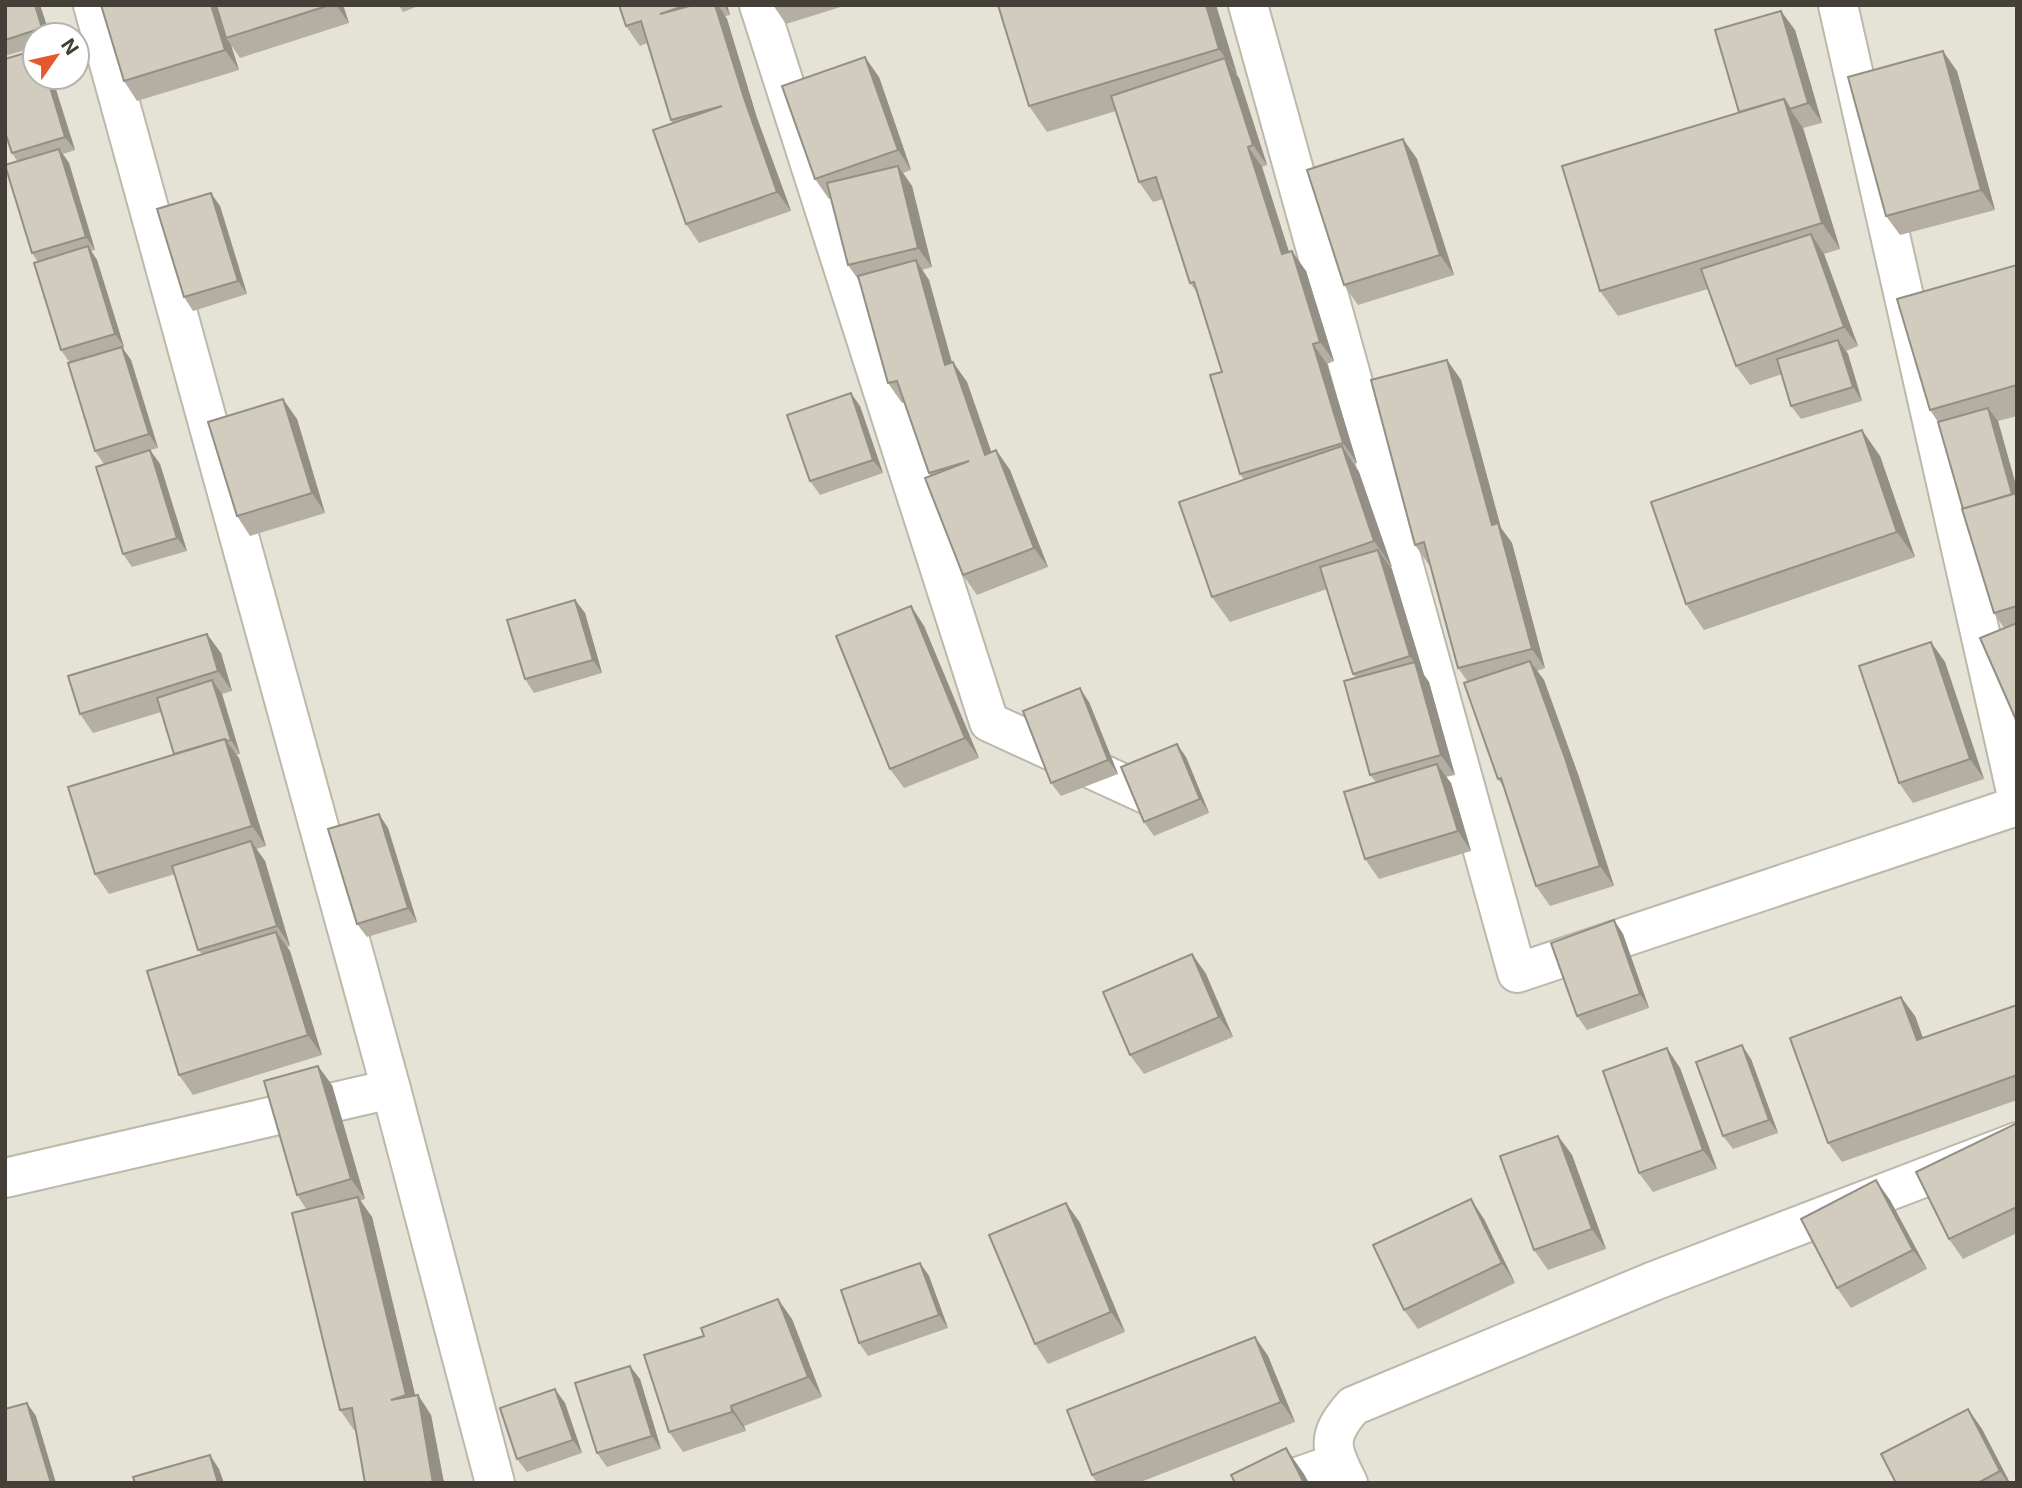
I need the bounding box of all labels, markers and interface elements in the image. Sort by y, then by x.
north arrow [21,21,91,91]
text: N [56,34,83,59]

